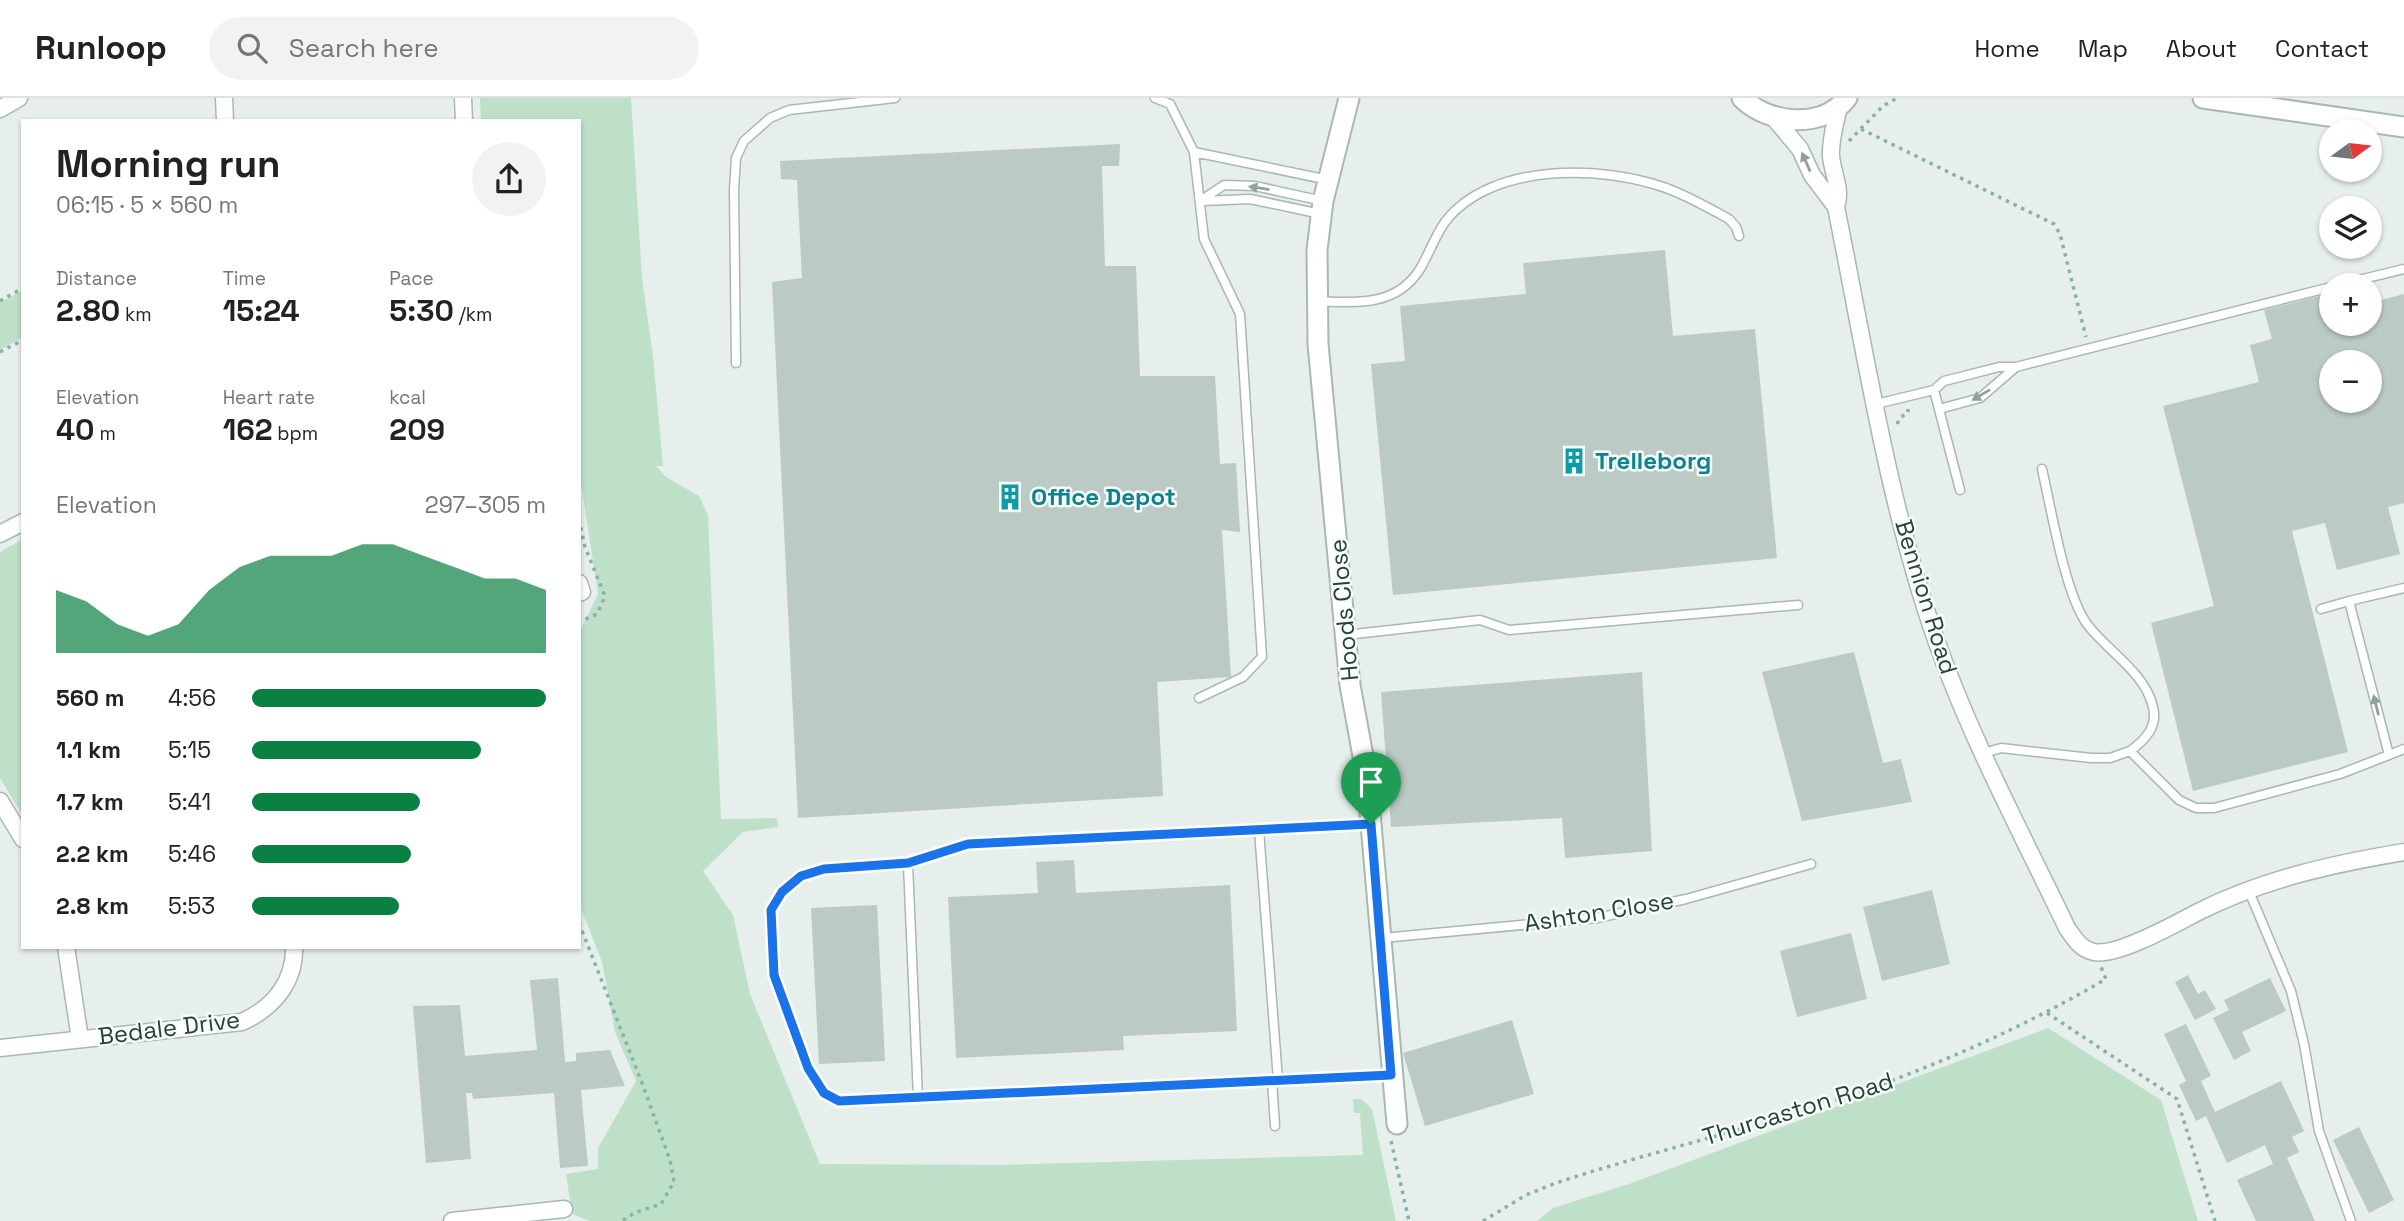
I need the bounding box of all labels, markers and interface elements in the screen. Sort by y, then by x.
search box [209,17,699,80]
text: Runloop [35,27,167,69]
icon: search [233,29,271,67]
text: Search here [289,31,439,65]
text: Home [1974,33,2040,64]
text: Map [2078,33,2128,64]
text: About [2166,33,2237,64]
text: Contact [2275,33,2369,64]
north arrow [2319,119,2382,182]
map controls [2319,119,2382,413]
text: Morning run [56,140,281,188]
button: share [472,142,546,216]
one-way arrow [1800,152,1812,172]
one-way arrow [1248,182,1270,193]
text: 06:15 · 5 × 560 m [56,190,238,220]
button: layers [2319,196,2382,259]
text: Distance [56,266,137,291]
text: Time [223,266,266,291]
text: Pace [389,266,434,291]
button: + [2319,273,2382,336]
text: 2.80 [56,291,120,330]
text: 15:24 [223,291,300,330]
text: 5:30 [389,291,454,330]
text: km [120,302,152,327]
text: /km [454,302,492,327]
button: − [2319,350,2382,413]
text: Elevation [56,385,139,410]
text: Heart rate [223,385,315,410]
text: kcal [389,385,426,410]
one-way arrow [1971,388,1991,401]
text: 40 [56,410,95,449]
text: 162 [223,410,272,449]
text: 209 [389,410,445,449]
text: m [95,421,116,446]
text: bpm [272,421,318,446]
place label: Trelleborg [1595,445,1711,476]
building icon: Trelleborg [1559,446,1589,476]
place label: Office Depot [1031,481,1176,512]
building icon: Office Depot [995,482,1025,512]
text: Elevation [56,490,157,520]
text: 297–305 m [425,490,546,520]
street label: Bennion Road [1888,516,1965,678]
street label: Hoods Close [1322,538,1365,682]
text: 560 m [56,683,124,713]
text: 4:56 [168,683,216,713]
one-way arrow [2370,694,2381,716]
text: 1.1 km [56,735,121,765]
text: 5:15 [168,735,211,765]
pin [1341,752,1401,824]
icon: arrive [1352,763,1390,801]
text: 1.7 km [56,787,124,817]
text: 5:41 [168,787,211,817]
text: 2.2 km [56,839,129,869]
text: 5:46 [168,839,216,869]
street label: Ashton Close [1522,884,1676,939]
text: 2.8 km [56,891,129,921]
text: 5:53 [168,891,215,921]
street label: Bedale Drive [96,1003,242,1052]
street label: Thurcaston Road [1699,1065,1897,1152]

